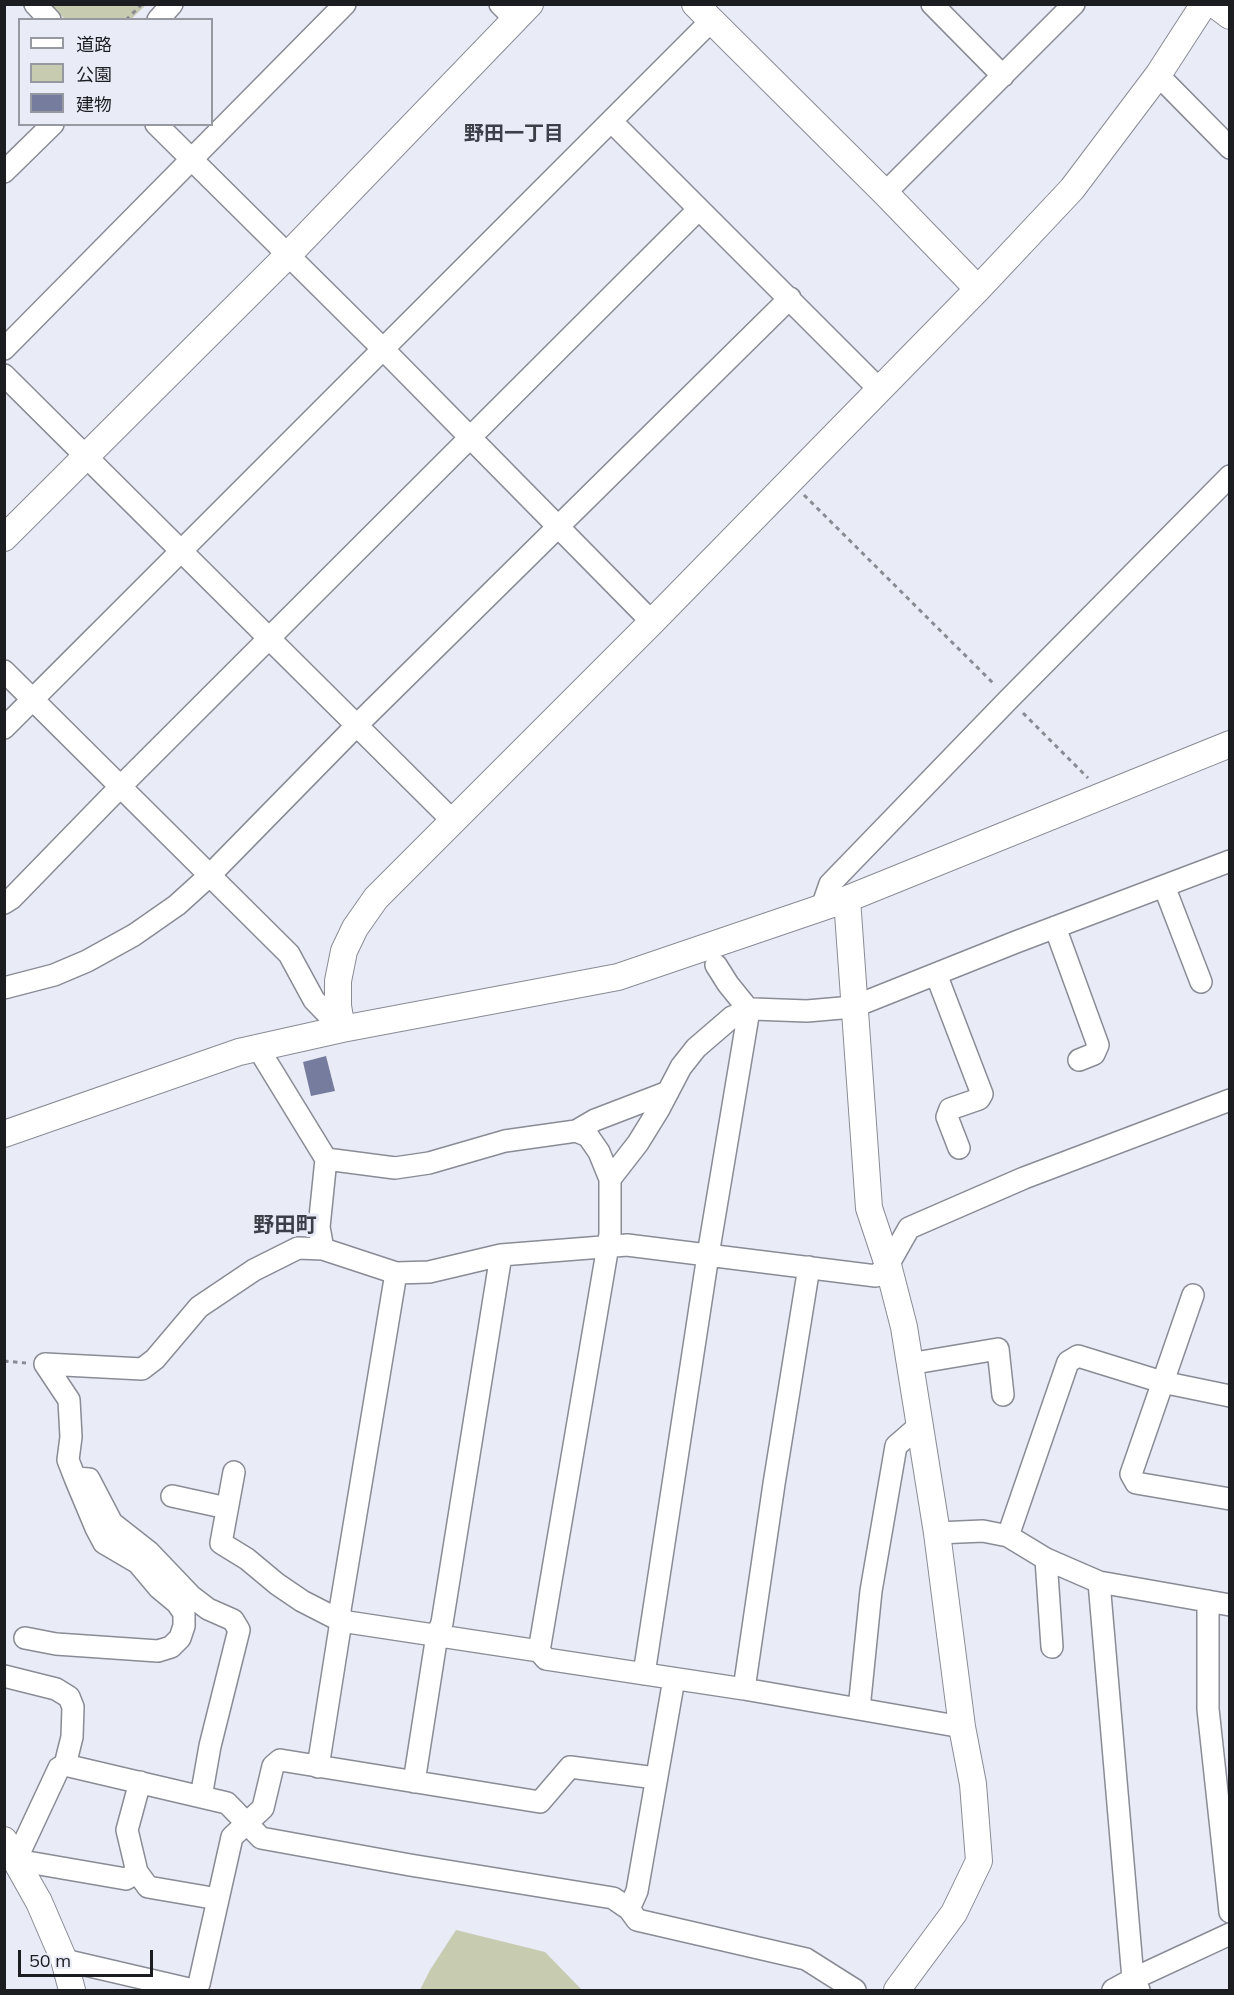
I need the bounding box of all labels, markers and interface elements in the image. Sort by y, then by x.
legend [18,18,213,126]
text: 道路 [76,33,112,56]
text: 公園 [76,63,112,86]
text: 建物 [76,93,112,116]
district label: 野田一丁目 [464,122,564,146]
district label: 野田町 [254,1213,316,1239]
scale bar [21,1938,156,1976]
text: 50 m [29,1949,71,1972]

